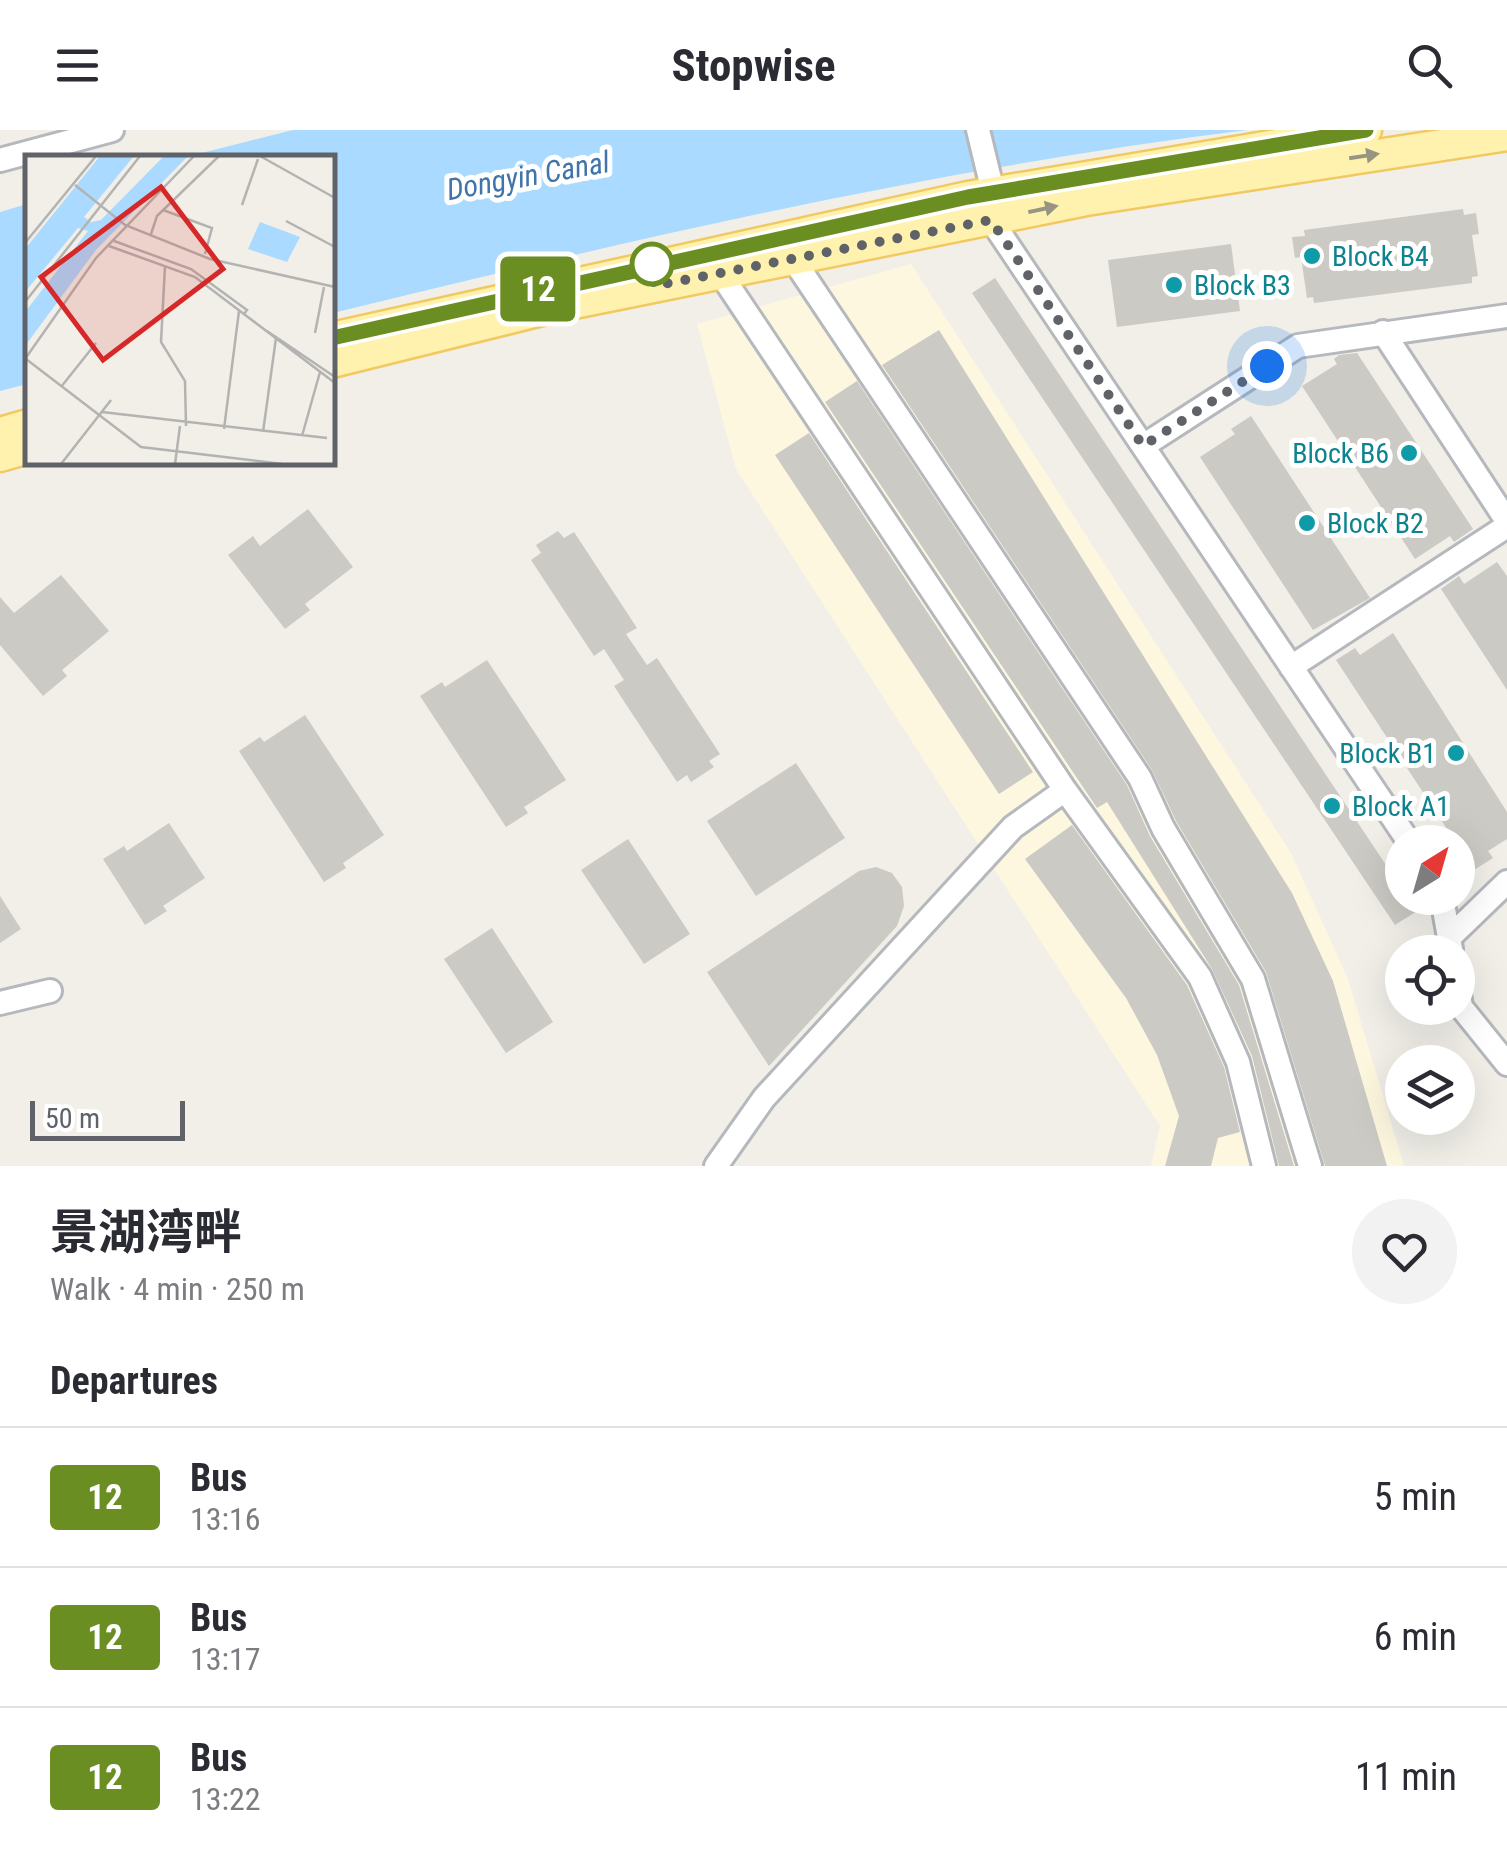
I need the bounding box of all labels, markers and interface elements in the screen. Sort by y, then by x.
icon: menu [50,38,105,93]
icon: search [1402,38,1457,93]
text: Stopwise [672,39,835,92]
water label: Dongyin Canal [444,144,612,207]
one-way arrow [1349,148,1380,163]
inset map [25,155,335,465]
one-way arrow [1028,200,1059,216]
place label: Block B4 [1332,240,1429,273]
unlabelled marker [631,243,673,285]
marker: Block B4 [1301,245,1323,267]
line badge: 12 [493,256,583,322]
text: 12 [520,269,556,310]
place label: Block B3 [1194,269,1291,302]
marker: Block B3 [1163,274,1185,296]
your location [1242,341,1292,391]
place label: Block B6 [1292,437,1389,470]
marker: Block B6 [1398,442,1420,464]
place label: Block B2 [1327,507,1424,540]
marker: Block B2 [1296,512,1318,534]
place label: Block B1 [1339,737,1436,770]
marker: Block B1 [1445,742,1467,764]
place label: Block A1 [1352,790,1450,823]
marker: Block A1 [1321,795,1343,817]
north arrow [1385,825,1475,915]
map controls [1385,825,1475,1135]
button: locate [1385,935,1475,1025]
button: layers [1385,1045,1475,1135]
scale bar [30,1096,185,1140]
text: 50 m [45,1102,100,1135]
button: heart [1352,1199,1457,1304]
text: 景湖湾畔 [50,1204,242,1261]
text: Walk · 4 min · 250 m [50,1270,305,1308]
text: Departures [50,1359,218,1403]
text: Bus [190,1456,247,1500]
text: 5 min [1374,1475,1457,1519]
text: 12 [87,1477,123,1518]
text: 13:16 [190,1500,261,1538]
text: Bus [190,1596,247,1640]
text: 6 min [1374,1615,1457,1659]
text: 12 [87,1617,123,1658]
text: 13:17 [190,1640,261,1678]
text: Bus [190,1736,247,1780]
text: 11 min [1355,1755,1457,1799]
text: 12 [87,1757,123,1798]
text: 13:22 [190,1780,261,1818]

